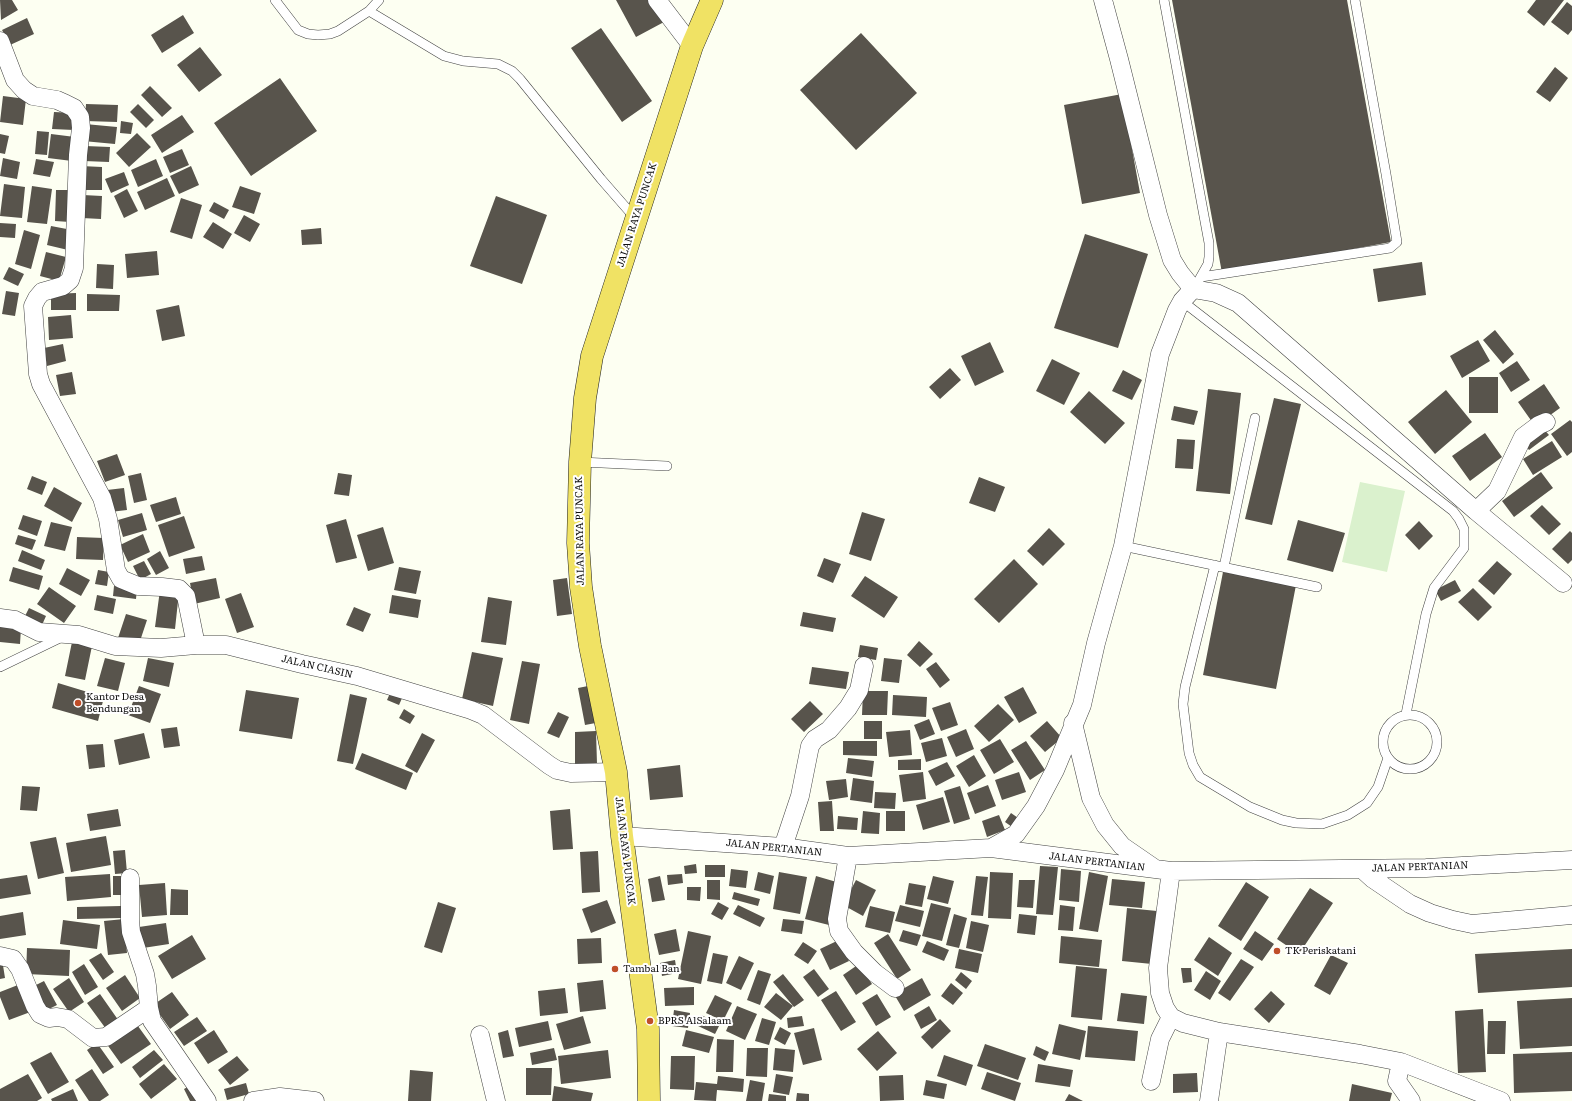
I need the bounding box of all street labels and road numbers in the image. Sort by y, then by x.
street label: JALAN RAYA PUNCAK [614,161,660,269]
street label: JALAN RAYA PUNCAK [573,476,587,586]
street label: JALAN CIASIN [280,653,354,681]
street label: JALAN RAYA PUNCAK [612,796,638,906]
street label: JALAN PERTANIAN [725,837,823,859]
street label: JALAN PERTANIAN [1048,850,1146,874]
street label: JALAN PERTANIAN [1371,859,1469,875]

